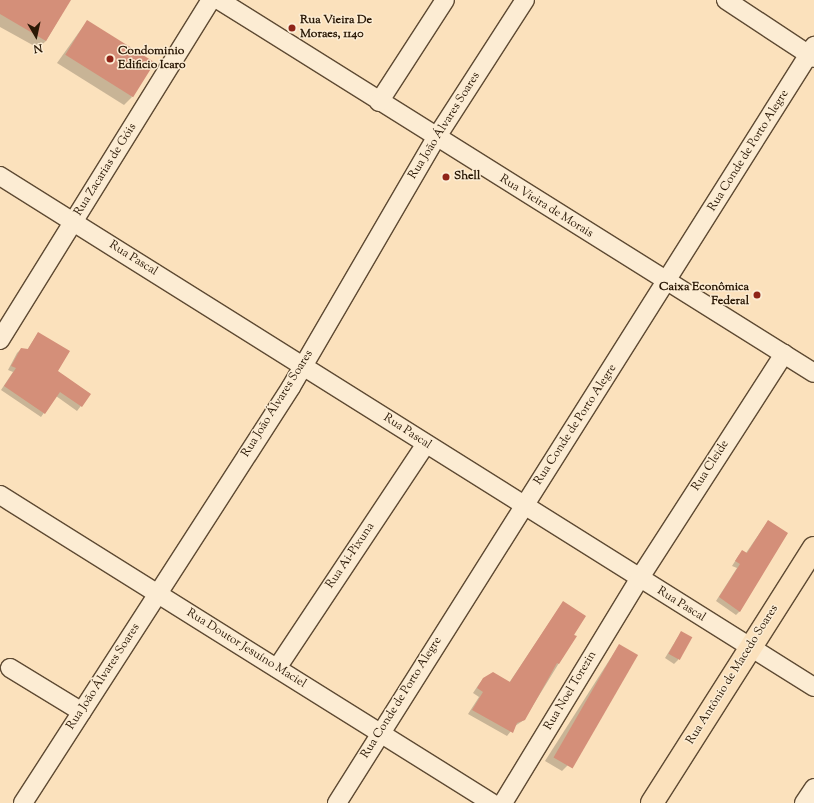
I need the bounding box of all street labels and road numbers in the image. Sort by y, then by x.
street label: Rua João Álvares Soares [406,70,484,182]
street label: Rua Conde de Porto Alegre [706,87,792,215]
street label: Rua Zacarias de Góis [72,121,140,219]
street label: Rua Vieira de Morais [497,172,595,242]
street label: Rua Pascal [106,238,160,280]
street label: Rua João Álvares Soares [239,348,317,460]
street label: Rua Conde de Porto Alegre [532,362,620,488]
street label: Rua Pascal [380,411,434,453]
street label: Rua Cleide [689,438,733,494]
street label: Rua Ai-Pixuna [324,520,378,592]
street label: Rua Pascal [654,584,708,626]
street label: Rua Antônio de Macedo Soares [684,602,782,748]
street label: Rua Doutor Jesuíno Maciel [184,606,308,692]
street label: Rua João Álvares Soares [64,621,144,733]
street label: Rua Conde de Porto Alegre [359,634,445,762]
street label: Rua Noel Torezin [542,649,600,733]

